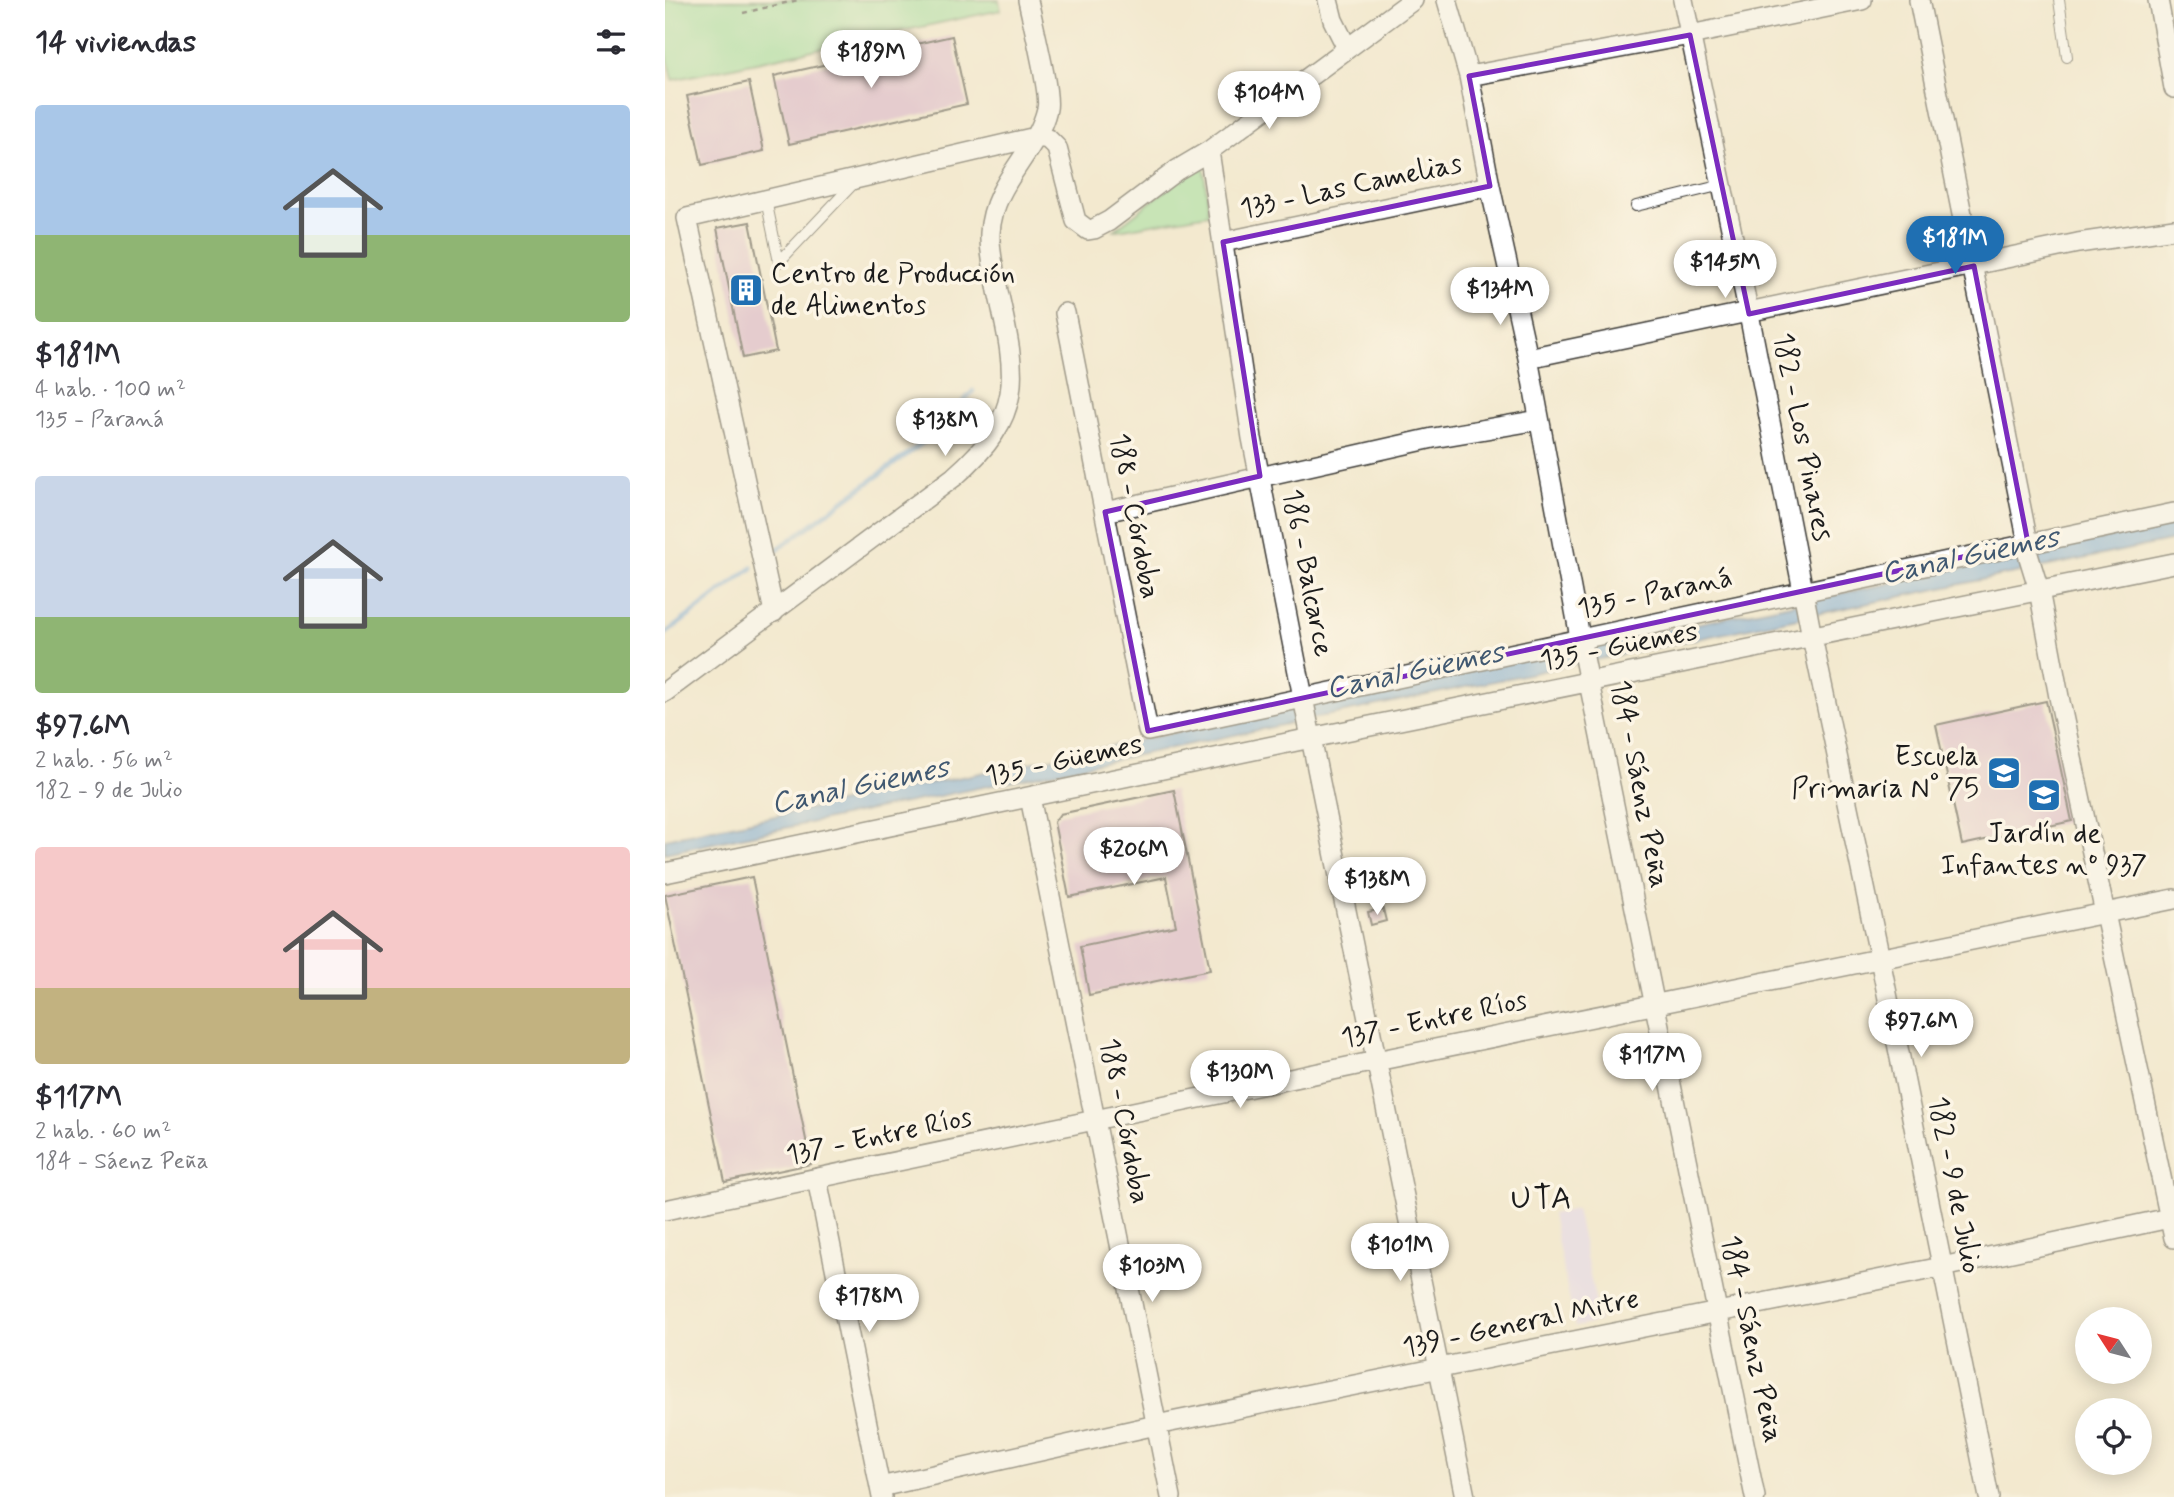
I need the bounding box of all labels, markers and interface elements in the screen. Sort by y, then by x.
text: 14 viviendas [35,23,196,62]
icon: filters [592,23,630,61]
pin: $189M [822,31,920,90]
text: $189M [837,38,905,68]
pin: $104M [1220,72,1318,131]
text: $104M [1234,79,1304,109]
street label: 133 - Las Camelias [1237,145,1465,229]
icon: home [270,150,396,276]
pin: $181M [1906,216,2004,276]
text: $181M [1922,224,1988,254]
pin: $145M [1676,240,1774,300]
text: $145M [1690,248,1760,278]
place label: Centro de Producción de Alimentos [771,256,1015,325]
pin: $134M [1451,268,1549,327]
building icon: Centro de Producción de Alimentos [727,271,765,309]
text: $134M [1466,275,1534,305]
street label: 182 - Los Pinares [1764,329,1840,545]
text: $181M [35,336,121,375]
text: 4 hab. · 100 m² [35,375,186,405]
pin: $138M [896,398,994,458]
text: 135 - Paraná [35,405,164,435]
text: $138M [912,406,978,436]
street label: 188 - Córdoba [1100,430,1168,602]
street label: 186 - Balcarce [1273,486,1341,660]
water label: Canal Güemes [1878,518,2065,594]
icon: home [270,521,396,647]
street label: 135 - Paraná [1574,560,1736,628]
street label: 135 - Güemes [1537,614,1701,680]
water label: Canal Güemes [1323,633,1510,709]
street label: 184 - Sáenz Peña [1601,677,1677,891]
text: $97.6M [35,707,130,746]
street label: 135 - Güemes [982,726,1146,796]
place label: Escuela Primaria N° 75 [1791,739,1979,808]
text: 2 hab. · 56 m² [35,746,173,776]
water label: Canal Güemes [768,748,955,824]
school or university icon: Escuela Primaria N° 75 [1985,754,2023,792]
text: 182 - 9 de Julio [35,776,183,806]
school or university icon: Jardín de Infantes nº 937 [2025,776,2063,814]
place label: Jardín de Infantes nº 937 [1941,816,2147,885]
pin: $206M [1085,828,1183,887]
text: $206M [1100,835,1168,865]
pin: $138M [1328,858,1426,917]
text: $138M [1344,865,1410,895]
icon: home [270,892,396,1018]
street label: 137 - Entre Ríos [1338,982,1530,1058]
pin: $97.6M [1864,1000,1978,1059]
text: $97.6M [1884,1007,1958,1037]
pin: $117M [1603,1034,1701,1093]
street label: 188 - Córdoba [1090,1035,1158,1207]
text: $117M [1619,1041,1685,1071]
pin: $130M [1191,1050,1289,1110]
text: $130M [1206,1058,1274,1088]
text: $117M [35,1078,122,1117]
street label: 182 - 9 de Julio [1919,1093,1989,1277]
street label: 137 - Entre Ríos [783,1099,975,1175]
text: 2 hab. · 60 m² [35,1117,171,1147]
text: 184 - Sáenz Peña [35,1147,209,1177]
district label: UTA [1510,1178,1574,1220]
pin: $101M [1351,1224,1449,1283]
text: $101M [1367,1231,1433,1261]
street label: 184 - Sáenz Peña [1711,1232,1791,1446]
pin: $103M [1103,1244,1201,1304]
text: $103M [1119,1252,1185,1282]
pin: $178M [820,1274,918,1334]
street label: 139 - General Mitre [1399,1281,1643,1367]
text: $178M [835,1282,903,1312]
north arrow [2075,1307,2153,1384]
map controls [2075,1307,2152,1475]
button: locate [2075,1398,2152,1475]

